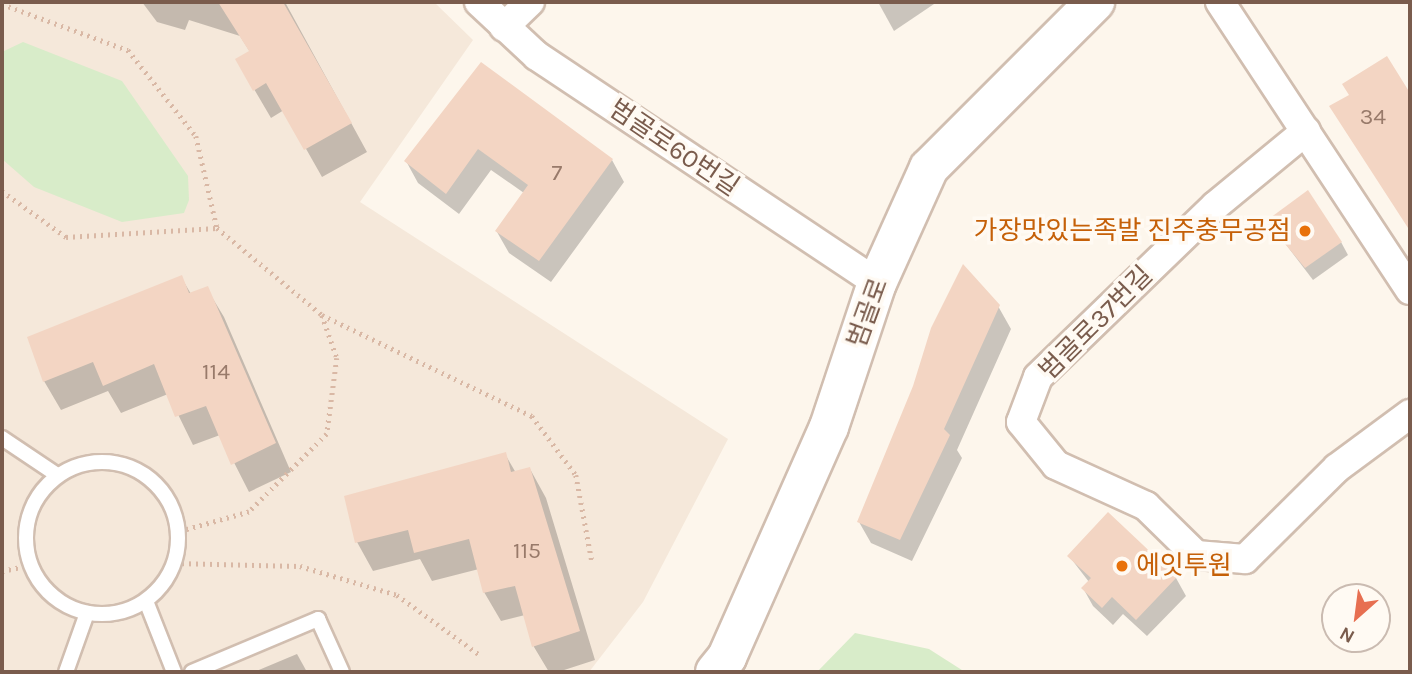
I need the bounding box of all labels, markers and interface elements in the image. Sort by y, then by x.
street label: 범골로60번길 [603,93,745,203]
house number: 34 [1360,103,1386,131]
house number: 7 [552,159,562,187]
place label: 가장맛있는족발 진주충무공점 [974,215,1291,247]
marker: 가장맛있는족발 진주충무공점 [1297,223,1313,239]
street label: 범골로37번길 [1033,260,1159,386]
street label: 범골로 [841,274,895,352]
house number: 114 [202,358,230,386]
house number: 115 [513,537,541,565]
place label: 에잇투원 [1136,550,1232,582]
marker: 에잇투원 [1114,558,1130,574]
north arrow [1321,583,1391,653]
text: N [1336,622,1358,648]

